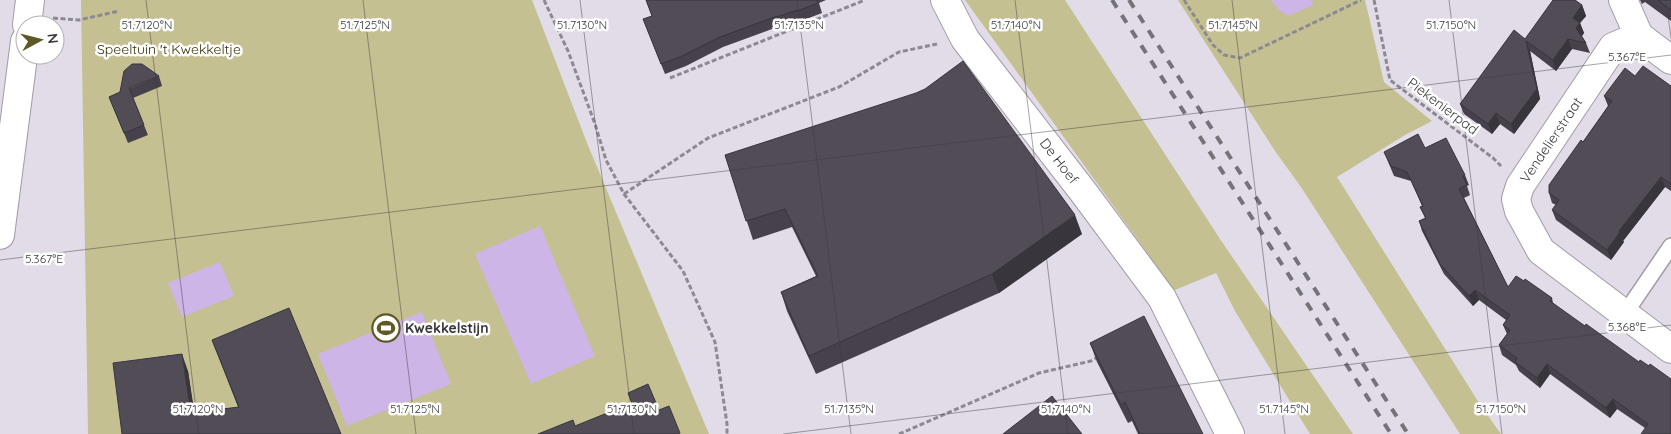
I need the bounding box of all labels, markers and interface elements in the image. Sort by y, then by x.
north arrow [15,15,65,65]
text: 51.7120°N [122,17,172,32]
text: 51.7125°N [340,17,390,32]
text: 51.7130°N [557,17,607,32]
text: 51.7135°N [774,17,824,32]
text: 51.7140°N [991,17,1041,32]
text: 51.7145°N [1208,17,1258,32]
text: 51.7150°N [1426,17,1476,32]
text: N [43,32,62,45]
park label: Speeltuin 't Kwekkeltje [97,40,241,58]
text: 5.367°E [1608,49,1646,64]
street label: Piekenierpad [1404,73,1482,139]
street label: Vendelierstraat [1516,94,1586,186]
street label: De Hoef [1036,134,1083,188]
text: 5.367°E [25,251,63,266]
sports icon: Kwekkelstijn [371,313,401,343]
place label: Kwekkelstijn [405,319,489,337]
text: 5.368°E [1608,319,1646,334]
text: 51.7120°N [173,401,223,416]
text: 51.7125°N [390,401,440,416]
text: 51.7130°N [607,401,657,416]
text: 51.7135°N [824,401,874,416]
text: 51.7140°N [1041,401,1091,416]
text: 51.7145°N [1259,401,1309,416]
text: 51.7150°N [1476,401,1526,416]

